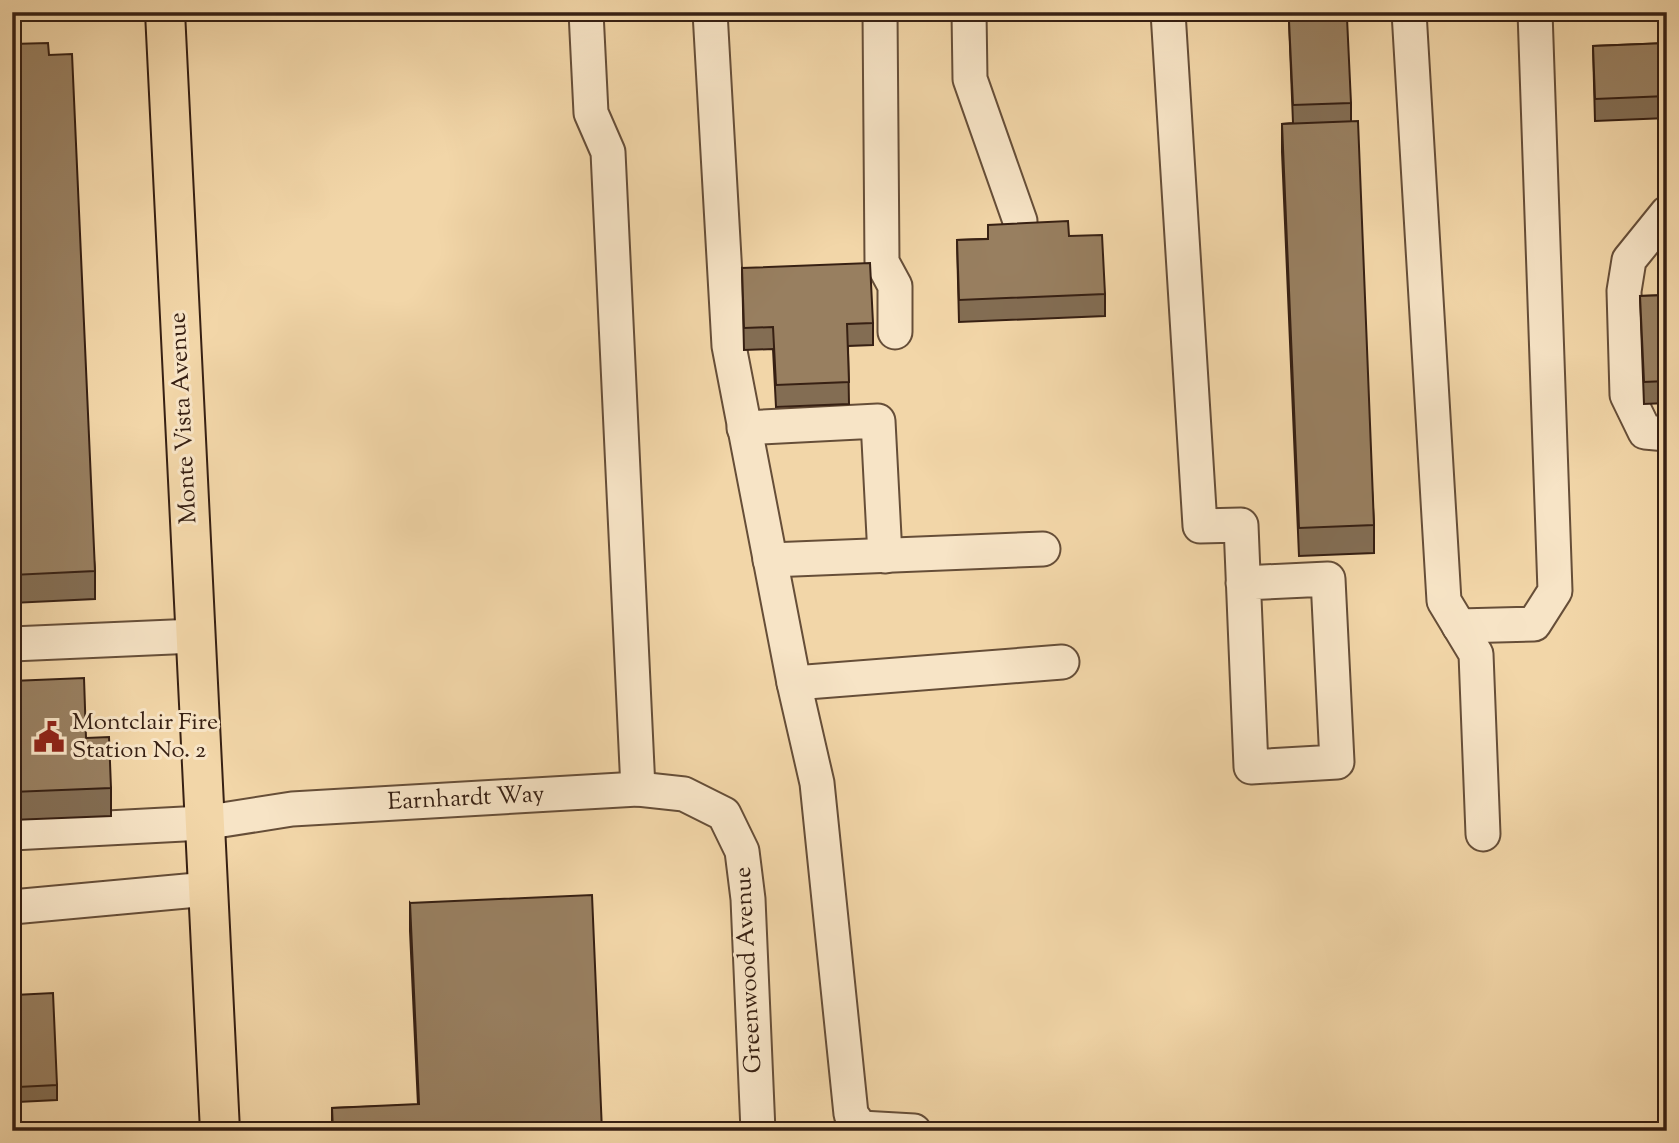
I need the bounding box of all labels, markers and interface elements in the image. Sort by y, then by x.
street label: Monte Vista Avenue [161,311,207,525]
place label: Montclair Fire Station No. 2 [72,706,218,768]
public building icon: Montclair Fire Station No. 2 [32,720,66,754]
street label: Earnhardt Way [387,778,545,820]
street label: Greenwood Avenue [727,866,771,1074]

